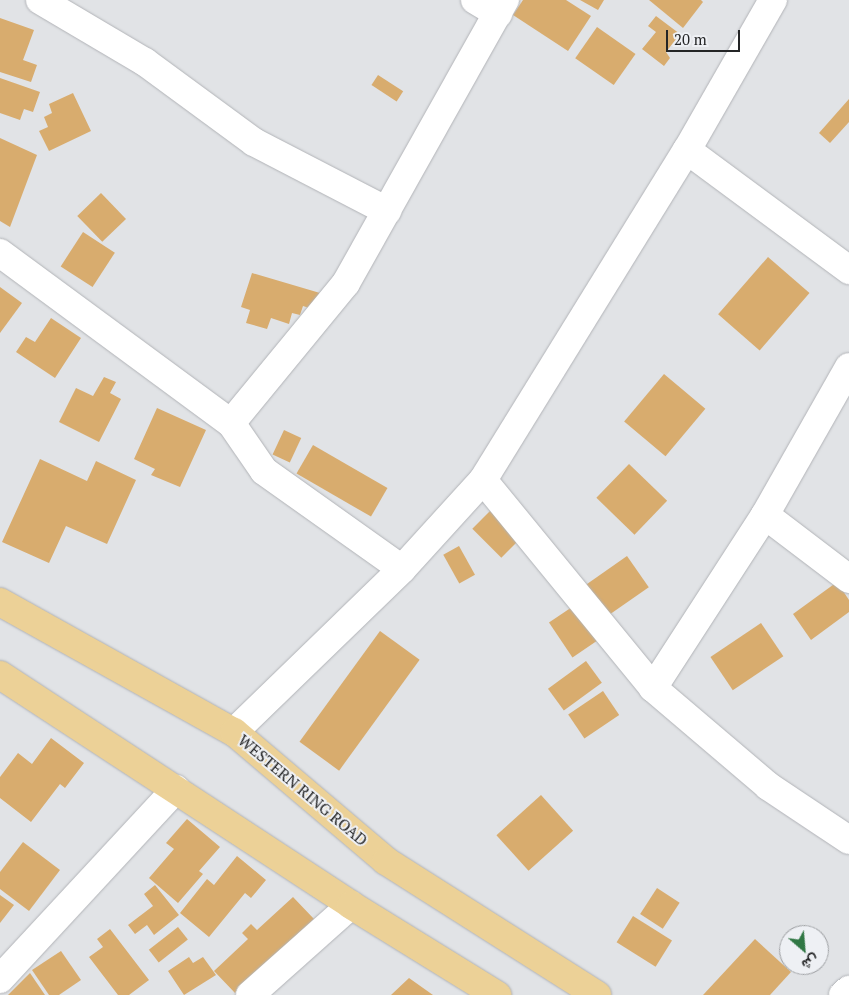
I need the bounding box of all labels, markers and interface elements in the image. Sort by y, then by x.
scale bar [669,20,743,52]
text: 20 m [674,29,707,49]
street label: WESTERN RING ROAD [234,730,372,850]
north arrow [779,925,829,975]
text: ش [799,951,822,975]

